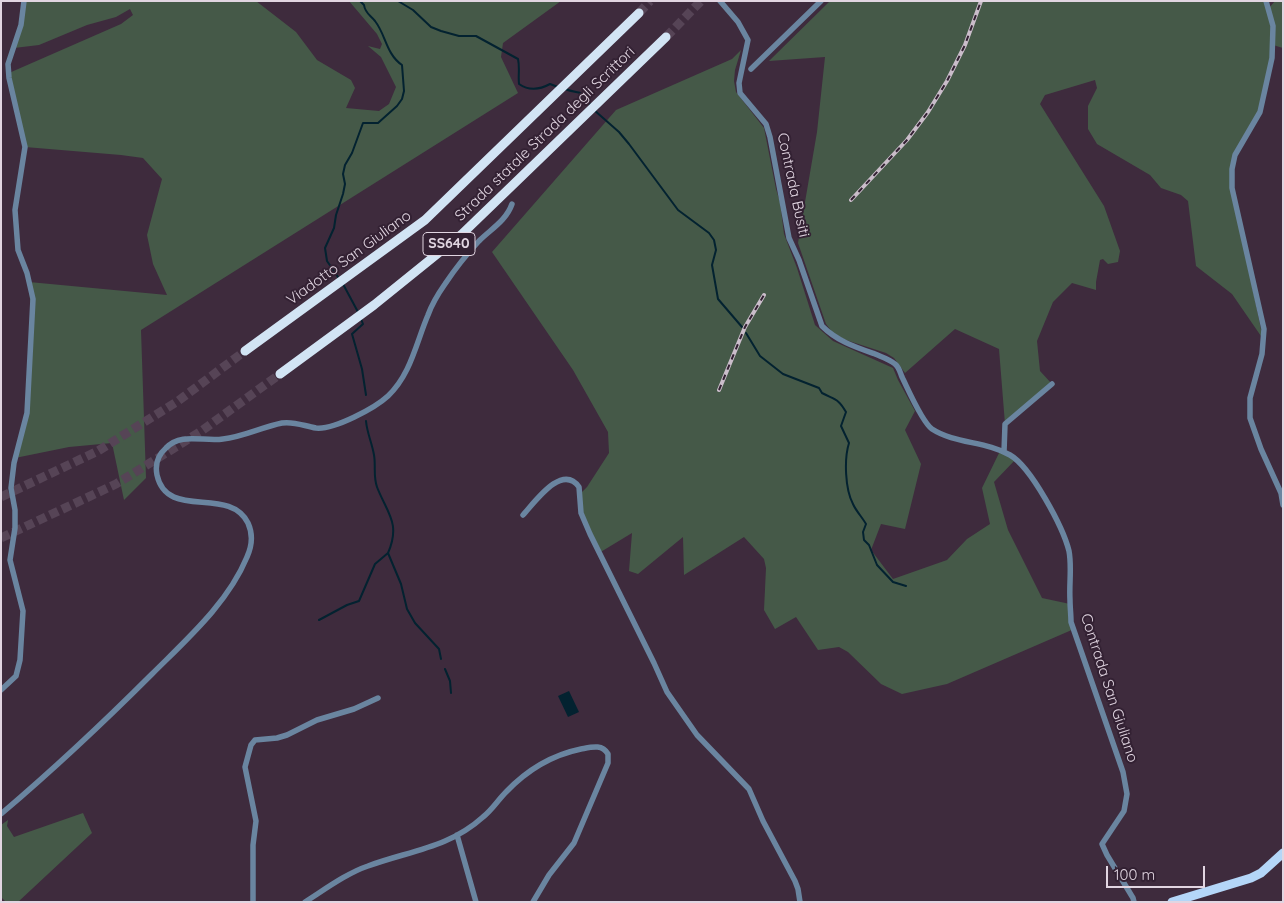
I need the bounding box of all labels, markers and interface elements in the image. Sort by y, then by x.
street label: Strada statale Strada degli Scrittori [451,43,639,225]
street label: Contrada Busiti [773,131,813,239]
street label: Viadotto San Giuliano [283,207,415,309]
road number: SS640 [423,232,475,255]
street label: Contrada San Giuliano [1076,611,1142,765]
scale bar [1109,856,1208,888]
text: 100 m [1114,865,1155,884]

